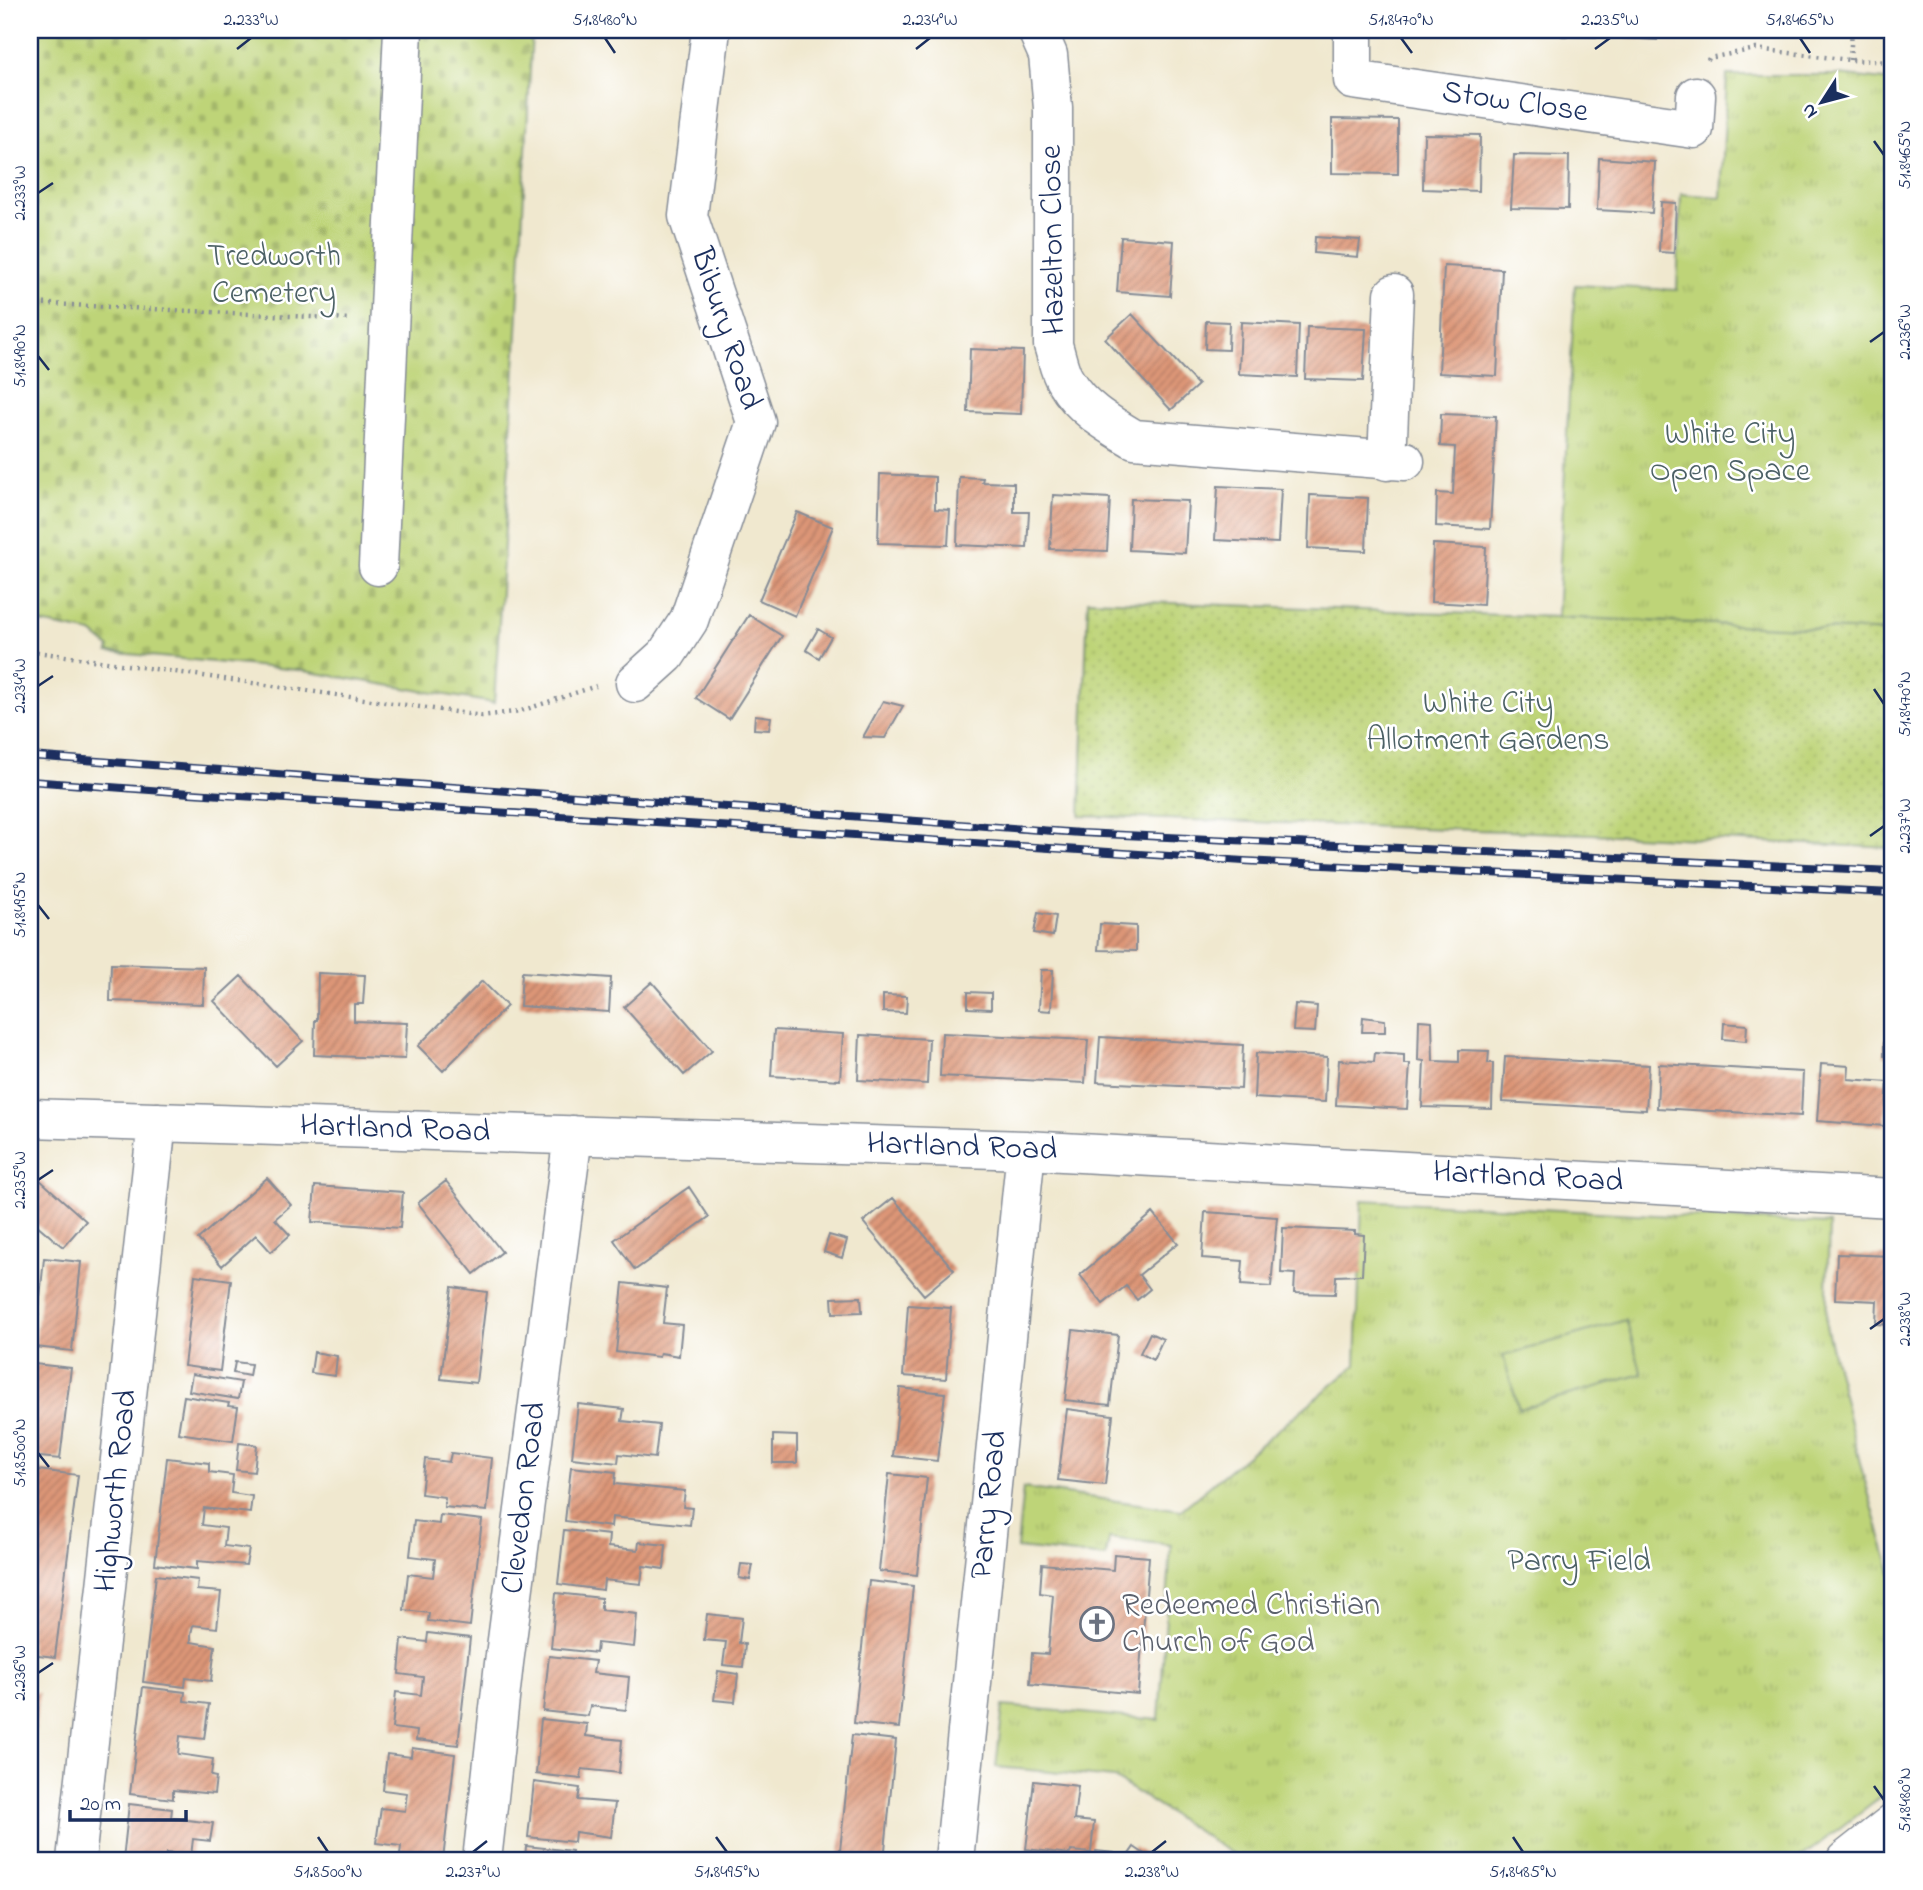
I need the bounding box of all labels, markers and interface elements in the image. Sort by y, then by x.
text: 2.233°W [223,8,279,34]
text: 51.8480°N [572,8,638,34]
text: 2.234°W [902,8,958,34]
text: 51.8470°N [1368,8,1434,34]
text: 2.235°W [1581,8,1639,34]
text: 51.8465°N [1765,8,1835,34]
north arrow [1786,66,1856,136]
street label: Stow Close [1439,69,1592,137]
text: N [1795,97,1825,124]
text: 51.8465°N [1893,120,1919,190]
street label: Hazelton Close [1029,144,1079,336]
text: 2.233°W [8,165,34,221]
park label: Tredworth Cemetery [207,234,341,318]
street label: Bibury Road [676,241,773,416]
text: 2.236°W [1893,304,1919,360]
text: 51.8490°N [8,324,34,388]
park label: White City Open Space [1650,412,1811,496]
text: 2.234°W [8,658,34,714]
text: 51.8470°N [1893,671,1919,737]
park label: White City Allotment Gardens [1366,681,1610,765]
text: 2.237°W [1893,798,1919,854]
text: 51.8495°N [8,872,34,938]
street label: Hartland Road [299,1103,491,1157]
street label: Hartland Road [866,1121,1058,1175]
street label: Hartland Road [1432,1150,1624,1206]
text: 2.235°W [8,1151,34,1209]
text: 2.238°W [1893,1292,1919,1346]
street label: Highworth Road [83,1387,151,1595]
street label: Clevedon Road [490,1399,560,1597]
text: 51.8500°N [8,1418,34,1488]
street label: Parry Road [959,1428,1021,1582]
park label: Parry Field [1507,1539,1651,1586]
place label: Redeemed Christian Church of God [1122,1583,1380,1667]
church icon: Redeemed Christian Church of God [1078,1605,1116,1643]
text: 2.236°W [8,1645,34,1701]
text: 51.8480°N [1893,1767,1919,1833]
scale bar [70,1778,186,1822]
text: 20 m [80,1790,121,1820]
text: 51.8500°N [293,1860,363,1886]
text: 2.237°W [445,1860,501,1886]
text: 51.8495°N [694,1860,760,1886]
text: 2.238°W [1125,1860,1179,1886]
text: 51.8485°N [1489,1860,1557,1886]

